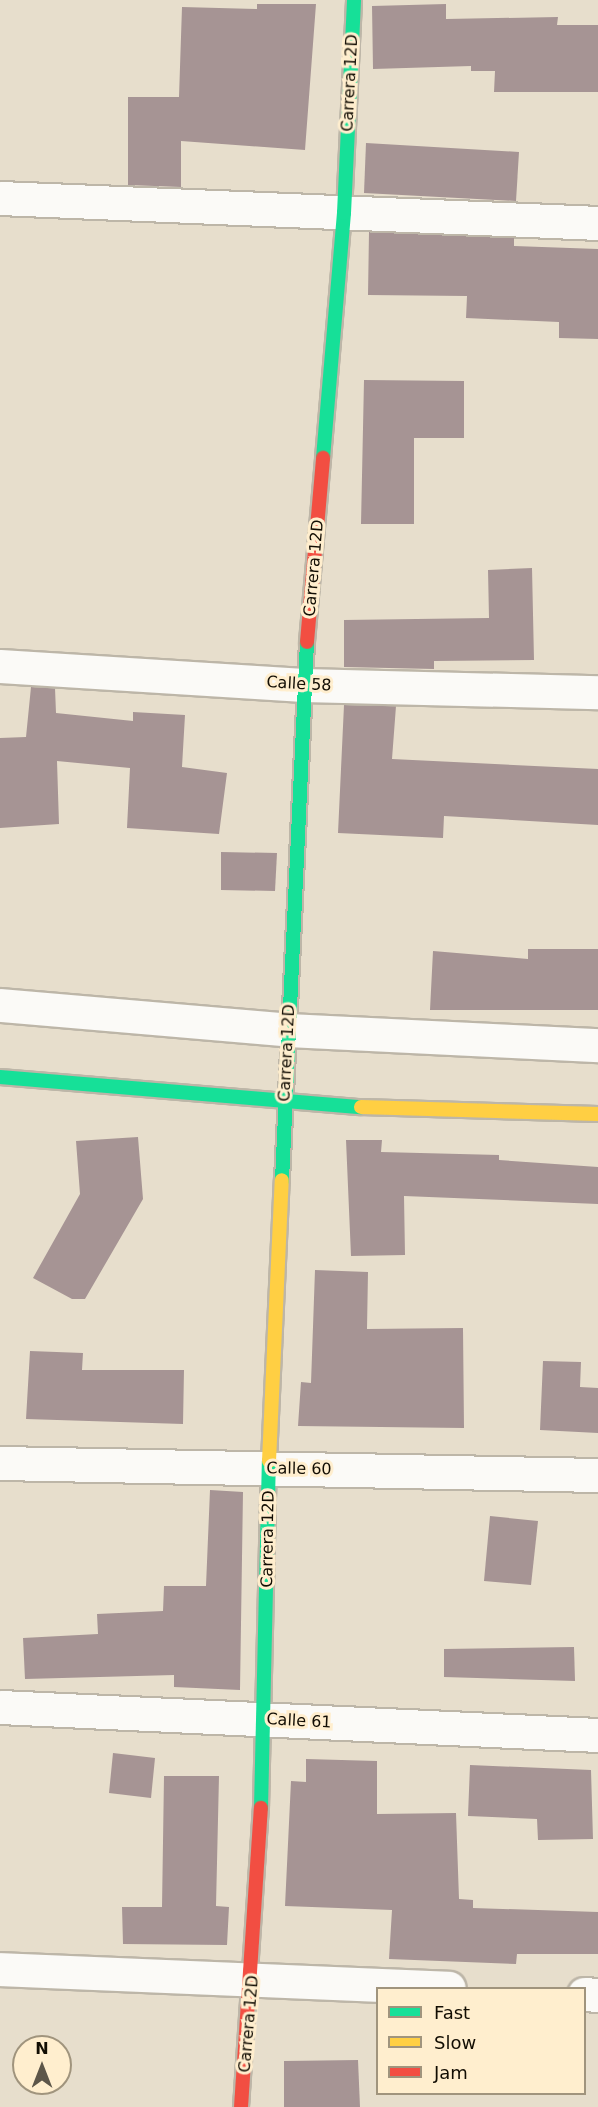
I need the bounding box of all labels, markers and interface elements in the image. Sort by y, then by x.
street label: Carrera 12D [338,34,362,132]
street label: Carrera 12D [300,519,328,617]
street label: Calle 58 [266,673,332,695]
street label: Carrera 12D [275,1004,299,1102]
street label: Calle 60 [266,1459,332,1479]
street label: Carrera 12D [258,1490,278,1588]
street label: Calle 61 [266,1710,332,1732]
street label: Carrera 12D [235,1975,263,2073]
legend [376,1987,586,2095]
text: Fast [434,2002,470,2023]
text: Slow [434,2032,476,2053]
north arrow [12,2035,72,2095]
text: N [35,2039,49,2058]
text: Jam [434,2062,468,2083]

